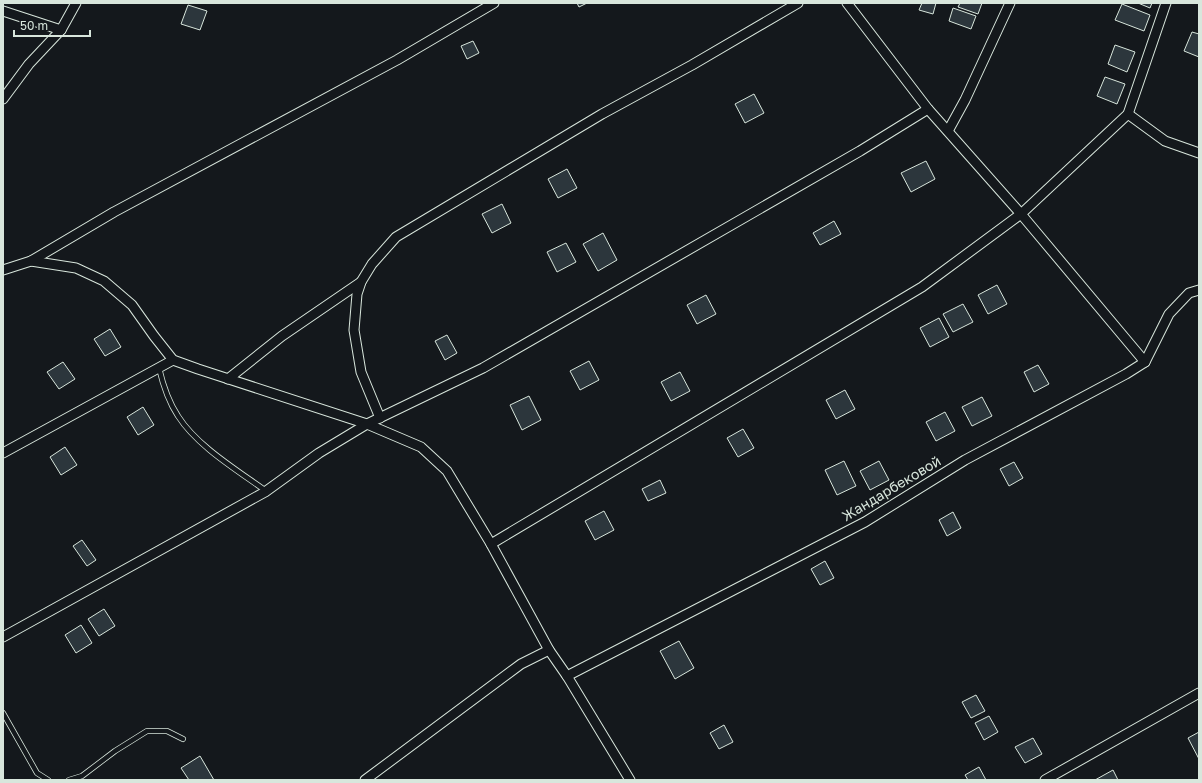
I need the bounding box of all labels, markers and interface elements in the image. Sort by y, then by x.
scale bar [14,12,90,38]
text: 50 m [20,18,48,33]
street label: Жандарбековой [838,452,944,524]

